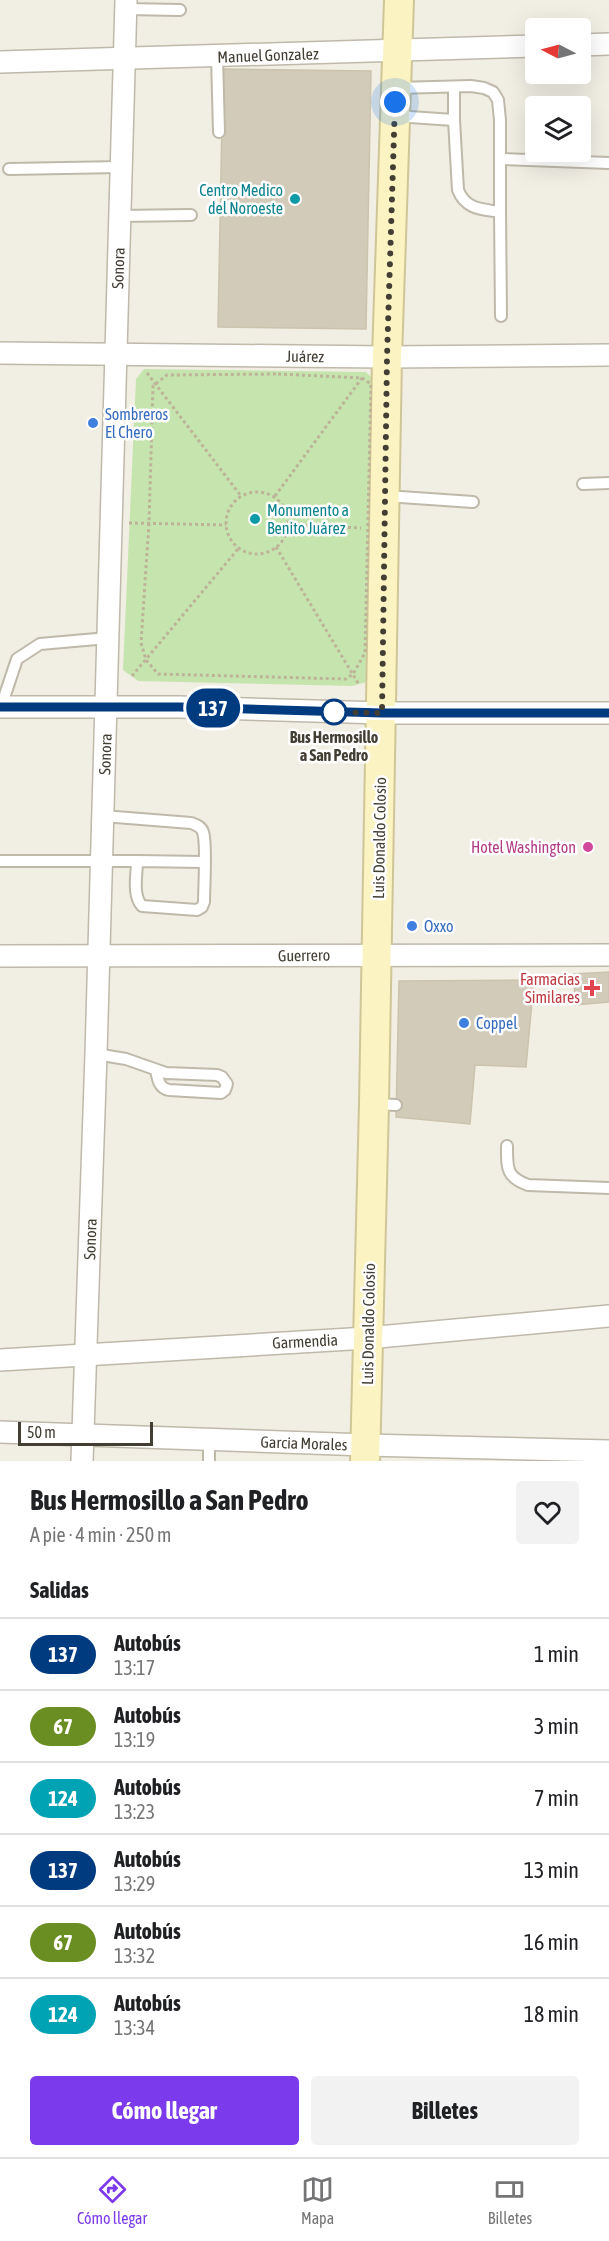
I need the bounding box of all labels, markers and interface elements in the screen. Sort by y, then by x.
north arrow [525,18,591,84]
map controls [525,18,591,162]
street label: Manuel Gonzalez [217,44,319,66]
your location [380,87,410,117]
button: layers [525,96,591,162]
place label: Centro Medico del Noroeste [199,181,283,217]
marker: Centro Medico del Noroeste [288,192,302,206]
street label: Sonora [108,247,128,289]
street label: Juárez [286,347,324,365]
place label: Sombreros El Chero [105,405,169,441]
marker: Sombreros El Chero [86,416,100,430]
place label: Monumento a Benito Juárez [267,501,349,537]
marker: Monumento a Benito Juárez [248,512,262,526]
line badge: 137 [178,688,248,728]
text: 137 [198,696,228,720]
marker: Bus Hermosillo a San Pedro [321,699,347,725]
place label: Bus Hermosillo a San Pedro [290,728,379,764]
street label: Sonora [95,733,115,775]
street label: Luis Donaldo Colosio [369,777,389,899]
place label: Hotel Washington [471,838,576,857]
marker: Hotel Washington [581,840,595,854]
place label: Oxxo [424,917,454,935]
marker: Oxxo [405,919,419,933]
street label: Guerrero [278,946,330,964]
place label: Farmacias Similares [520,970,580,1006]
marker: Farmacias Similares [585,981,599,995]
place label: Coppel [476,1014,518,1033]
marker: Coppel [457,1016,471,1030]
street label: Sonora [80,1218,100,1260]
street label: Luis Donaldo Colosio [358,1263,378,1385]
street label: Garmendia [272,1330,338,1352]
scale bar [18,1419,153,1446]
text: 50 m [27,1423,56,1441]
street label: Garcia Morales [260,1432,348,1454]
button: heart [516,1481,579,1544]
text: Bus Hermosillo a San Pedro [30,1484,309,1516]
text: A pie · 4 min · 250 m [30,1523,171,1546]
text: Salidas [30,1577,89,1603]
text: Autobús [114,1630,181,1656]
text: 1 min [534,1641,579,1667]
text: 137 [48,1642,78,1666]
text: 13:17 [114,1656,155,1679]
text: Autobús [114,1702,181,1728]
text: 3 min [534,1713,579,1739]
text: 67 [53,1714,73,1738]
text: 13:19 [114,1728,155,1751]
text: Autobús [114,1774,181,1800]
text: 7 min [534,1785,579,1811]
text: 124 [48,1786,78,1810]
text: 13:23 [114,1800,155,1823]
text: Autobús [114,1846,181,1872]
text: 13 min [524,1857,579,1883]
text: 137 [48,1858,78,1882]
text: 13:29 [114,1872,155,1895]
text: Autobús [114,1918,181,1944]
text: 16 min [524,1929,579,1955]
text: 67 [53,1930,73,1954]
text: 13:32 [114,1944,155,1967]
text: Autobús [114,1990,181,2016]
text: 18 min [524,2001,579,2027]
text: 124 [48,2002,78,2026]
text: 13:34 [114,2016,155,2039]
button: Cómo llegar [30,2076,299,2145]
button: Billetes [311,2076,579,2145]
tab: Cómo llegar [77,2173,147,2227]
tab: Mapa [301,2173,334,2227]
tab: Billetes [488,2173,532,2227]

